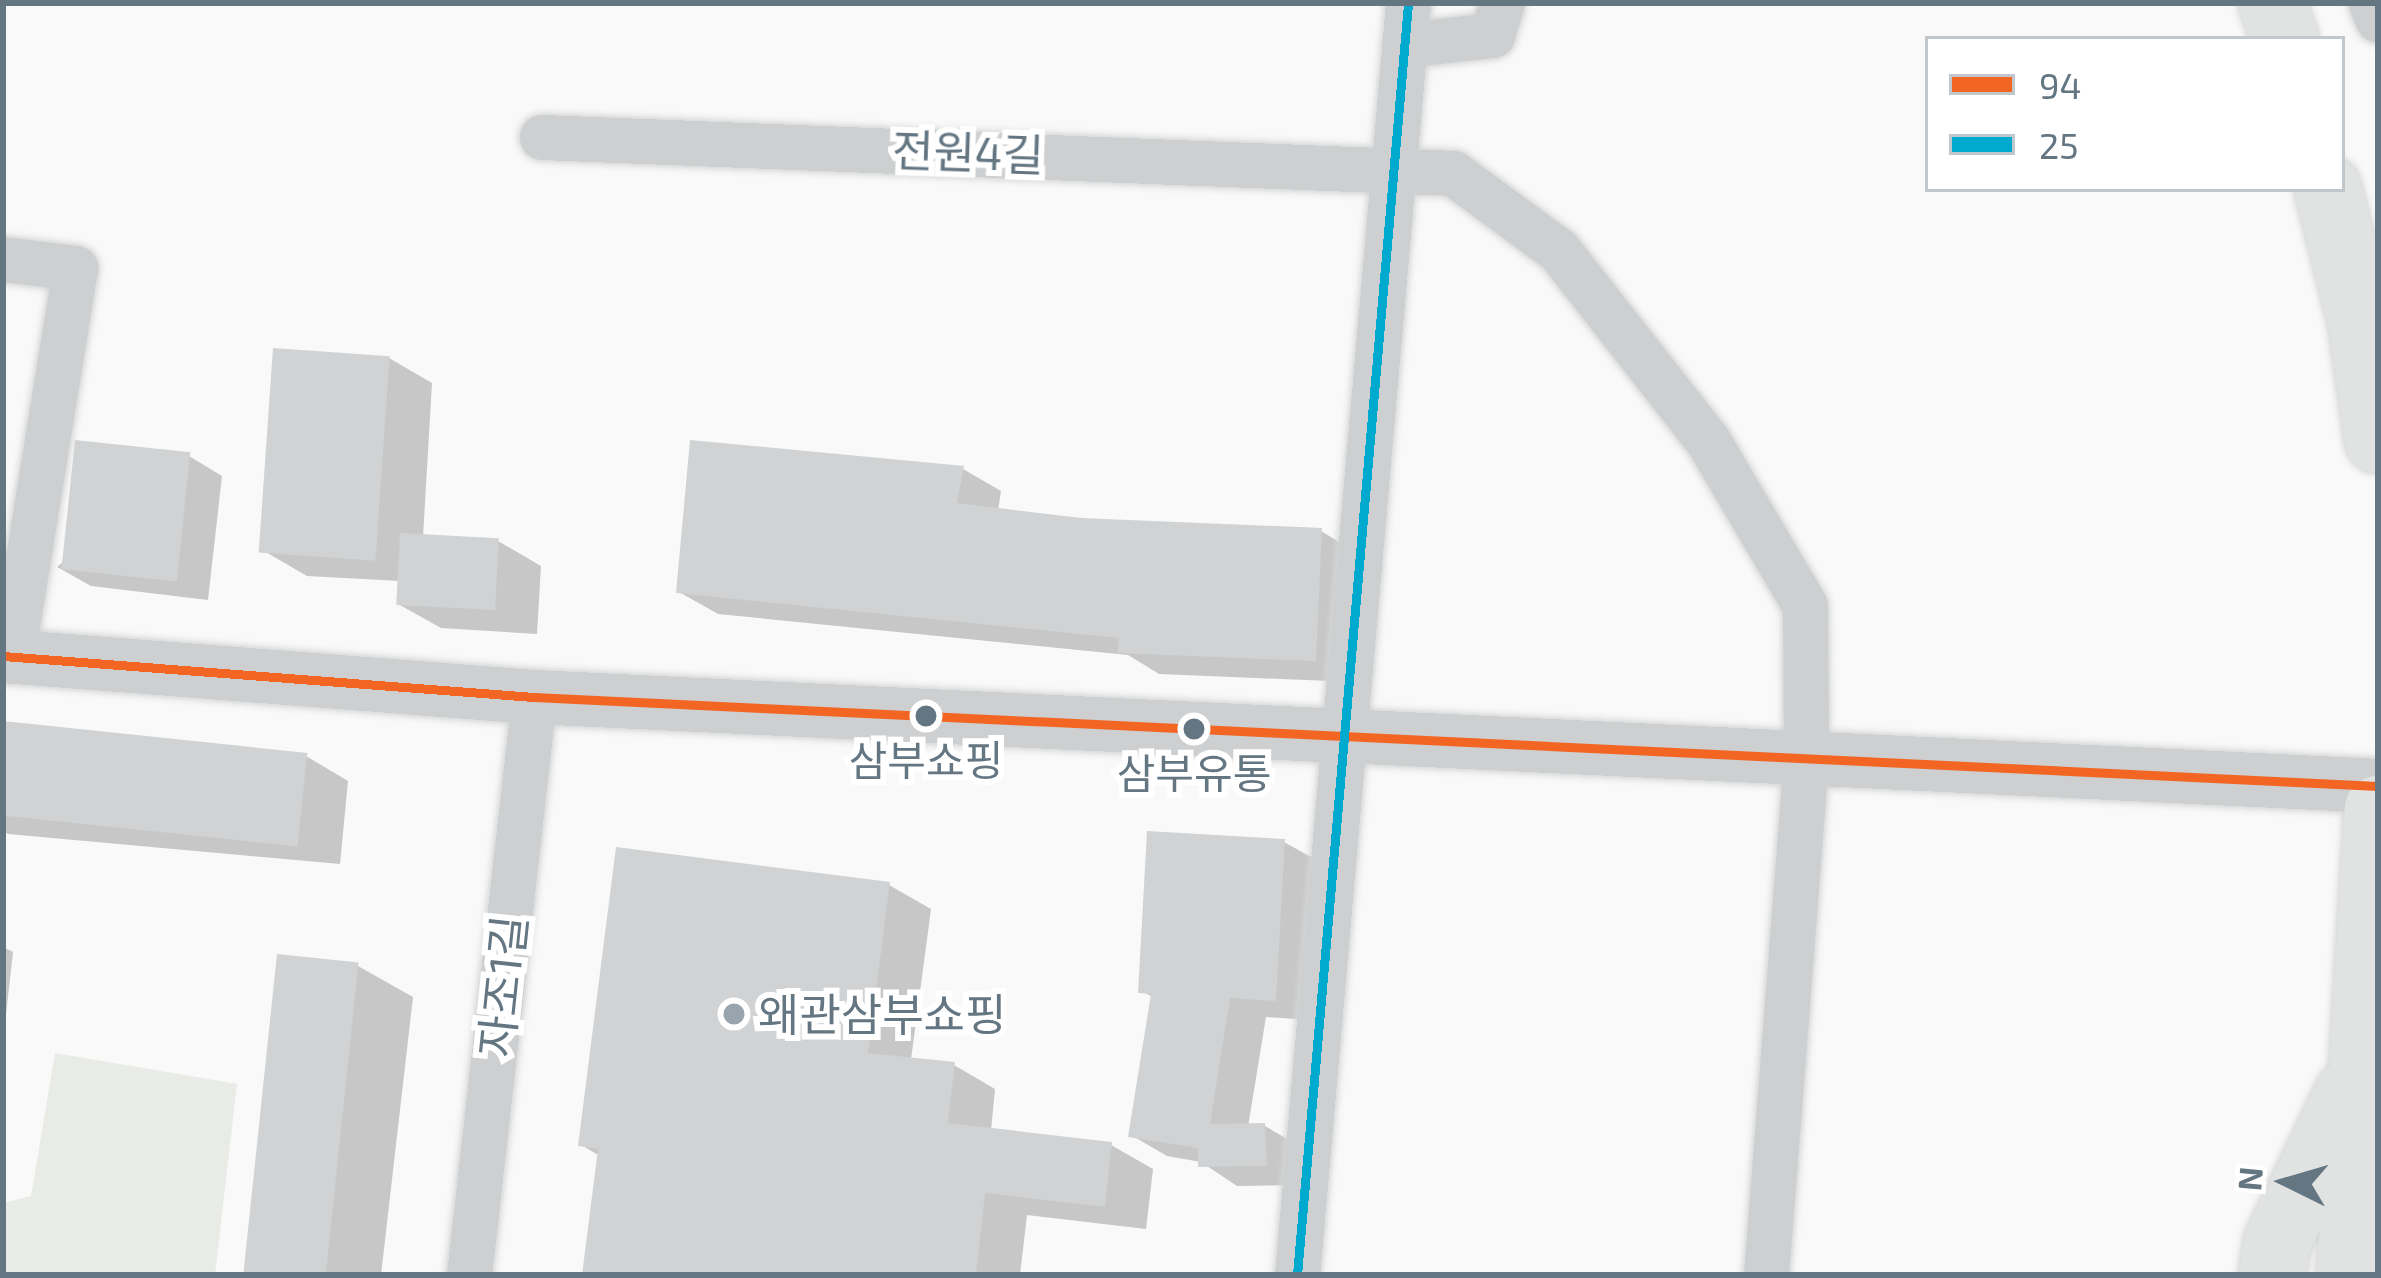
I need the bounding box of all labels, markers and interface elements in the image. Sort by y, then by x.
legend [1925,36,2345,192]
text: 94 [2039,63,2082,106]
street label: 전원4길 [891,122,1045,182]
text: 25 [2039,123,2079,166]
marker: 삼부쇼핑 [915,705,937,727]
marker: 삼부유통 [1183,718,1205,740]
place label: 삼부쇼핑 [849,734,1003,784]
place label: 삼부유통 [1117,747,1271,797]
street label: 자조1길 [468,913,536,1059]
place label: 왜관삼부쇼핑 [758,987,1006,1041]
marker: 왜관삼부쇼핑 [721,1001,747,1027]
north arrow [2225,1122,2345,1242]
text: N [2228,1165,2270,1192]

